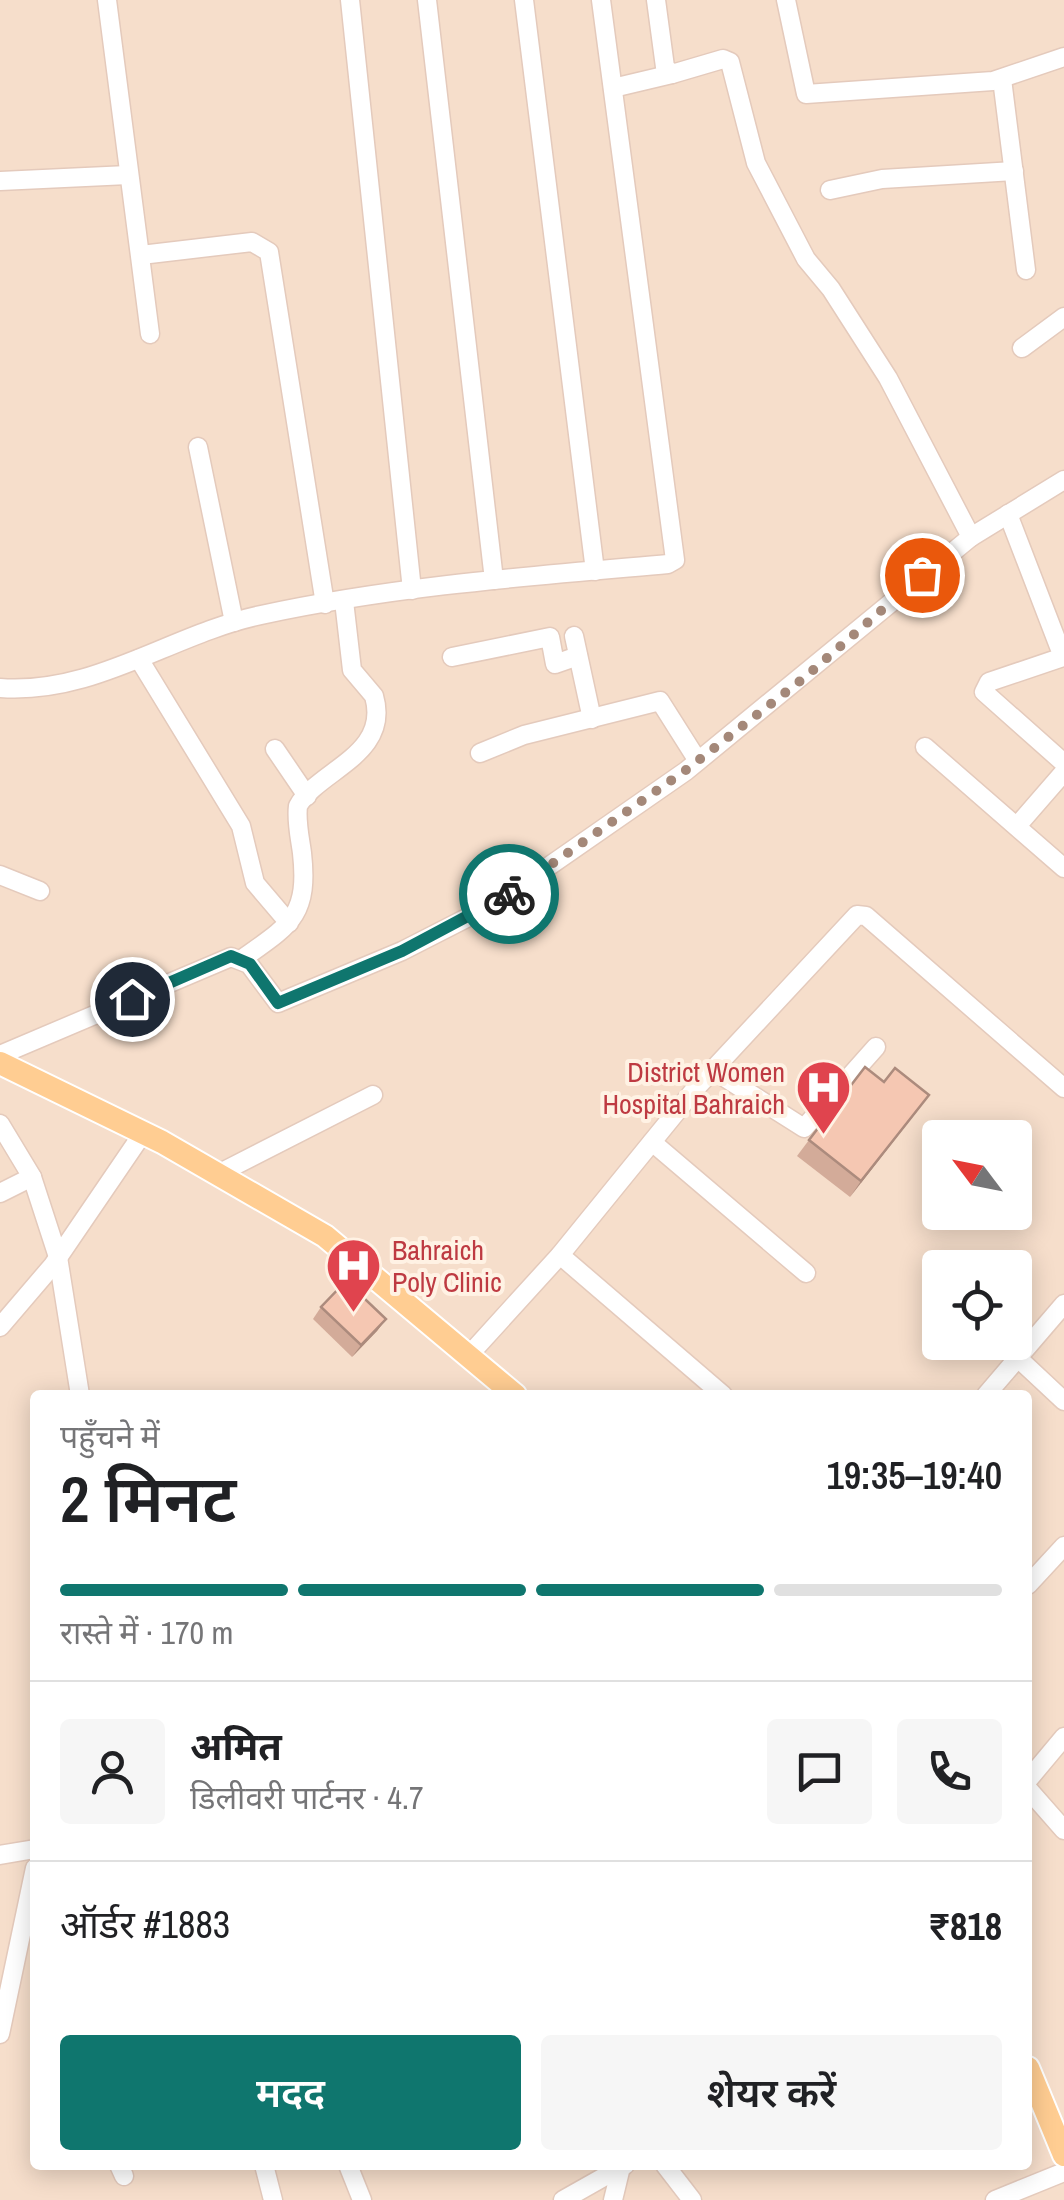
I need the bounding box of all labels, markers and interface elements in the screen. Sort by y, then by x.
pin [880,533,965,618]
icon: bag [895,548,950,603]
courier [459,844,559,944]
icon: bike [482,867,537,922]
pin [90,957,175,1042]
icon: home [105,972,160,1027]
place label: District Women Hospital Bahraich [602,1053,785,1123]
hospital icon: District Women Hospital Bahraich [794,1058,854,1137]
north arrow [922,1120,1032,1230]
map controls [922,1120,1032,1360]
place label: Bahraich Poly Clinic [392,1231,502,1301]
hospital icon: Bahraich Poly Clinic [323,1236,383,1315]
button: locate [922,1250,1032,1360]
text: पहुँचने में [60,1415,160,1458]
text: 19:35–19:40 [826,1450,1002,1501]
text: 2 मिनट [60,1455,236,1542]
text: रास्ते में · 170 m [60,1611,233,1654]
button: person [60,1719,165,1824]
button: chat [767,1719,872,1824]
button: phone [897,1719,1002,1824]
text: अमित [190,1721,282,1772]
text: डिलीवरी पार्टनर · 4.7 [190,1776,424,1819]
text: ऑर्डर #1883 [60,1899,230,1950]
text: ₹818 [928,1901,1002,1952]
button: मदद [60,2035,521,2150]
button: शेयर करें [541,2035,1002,2150]

